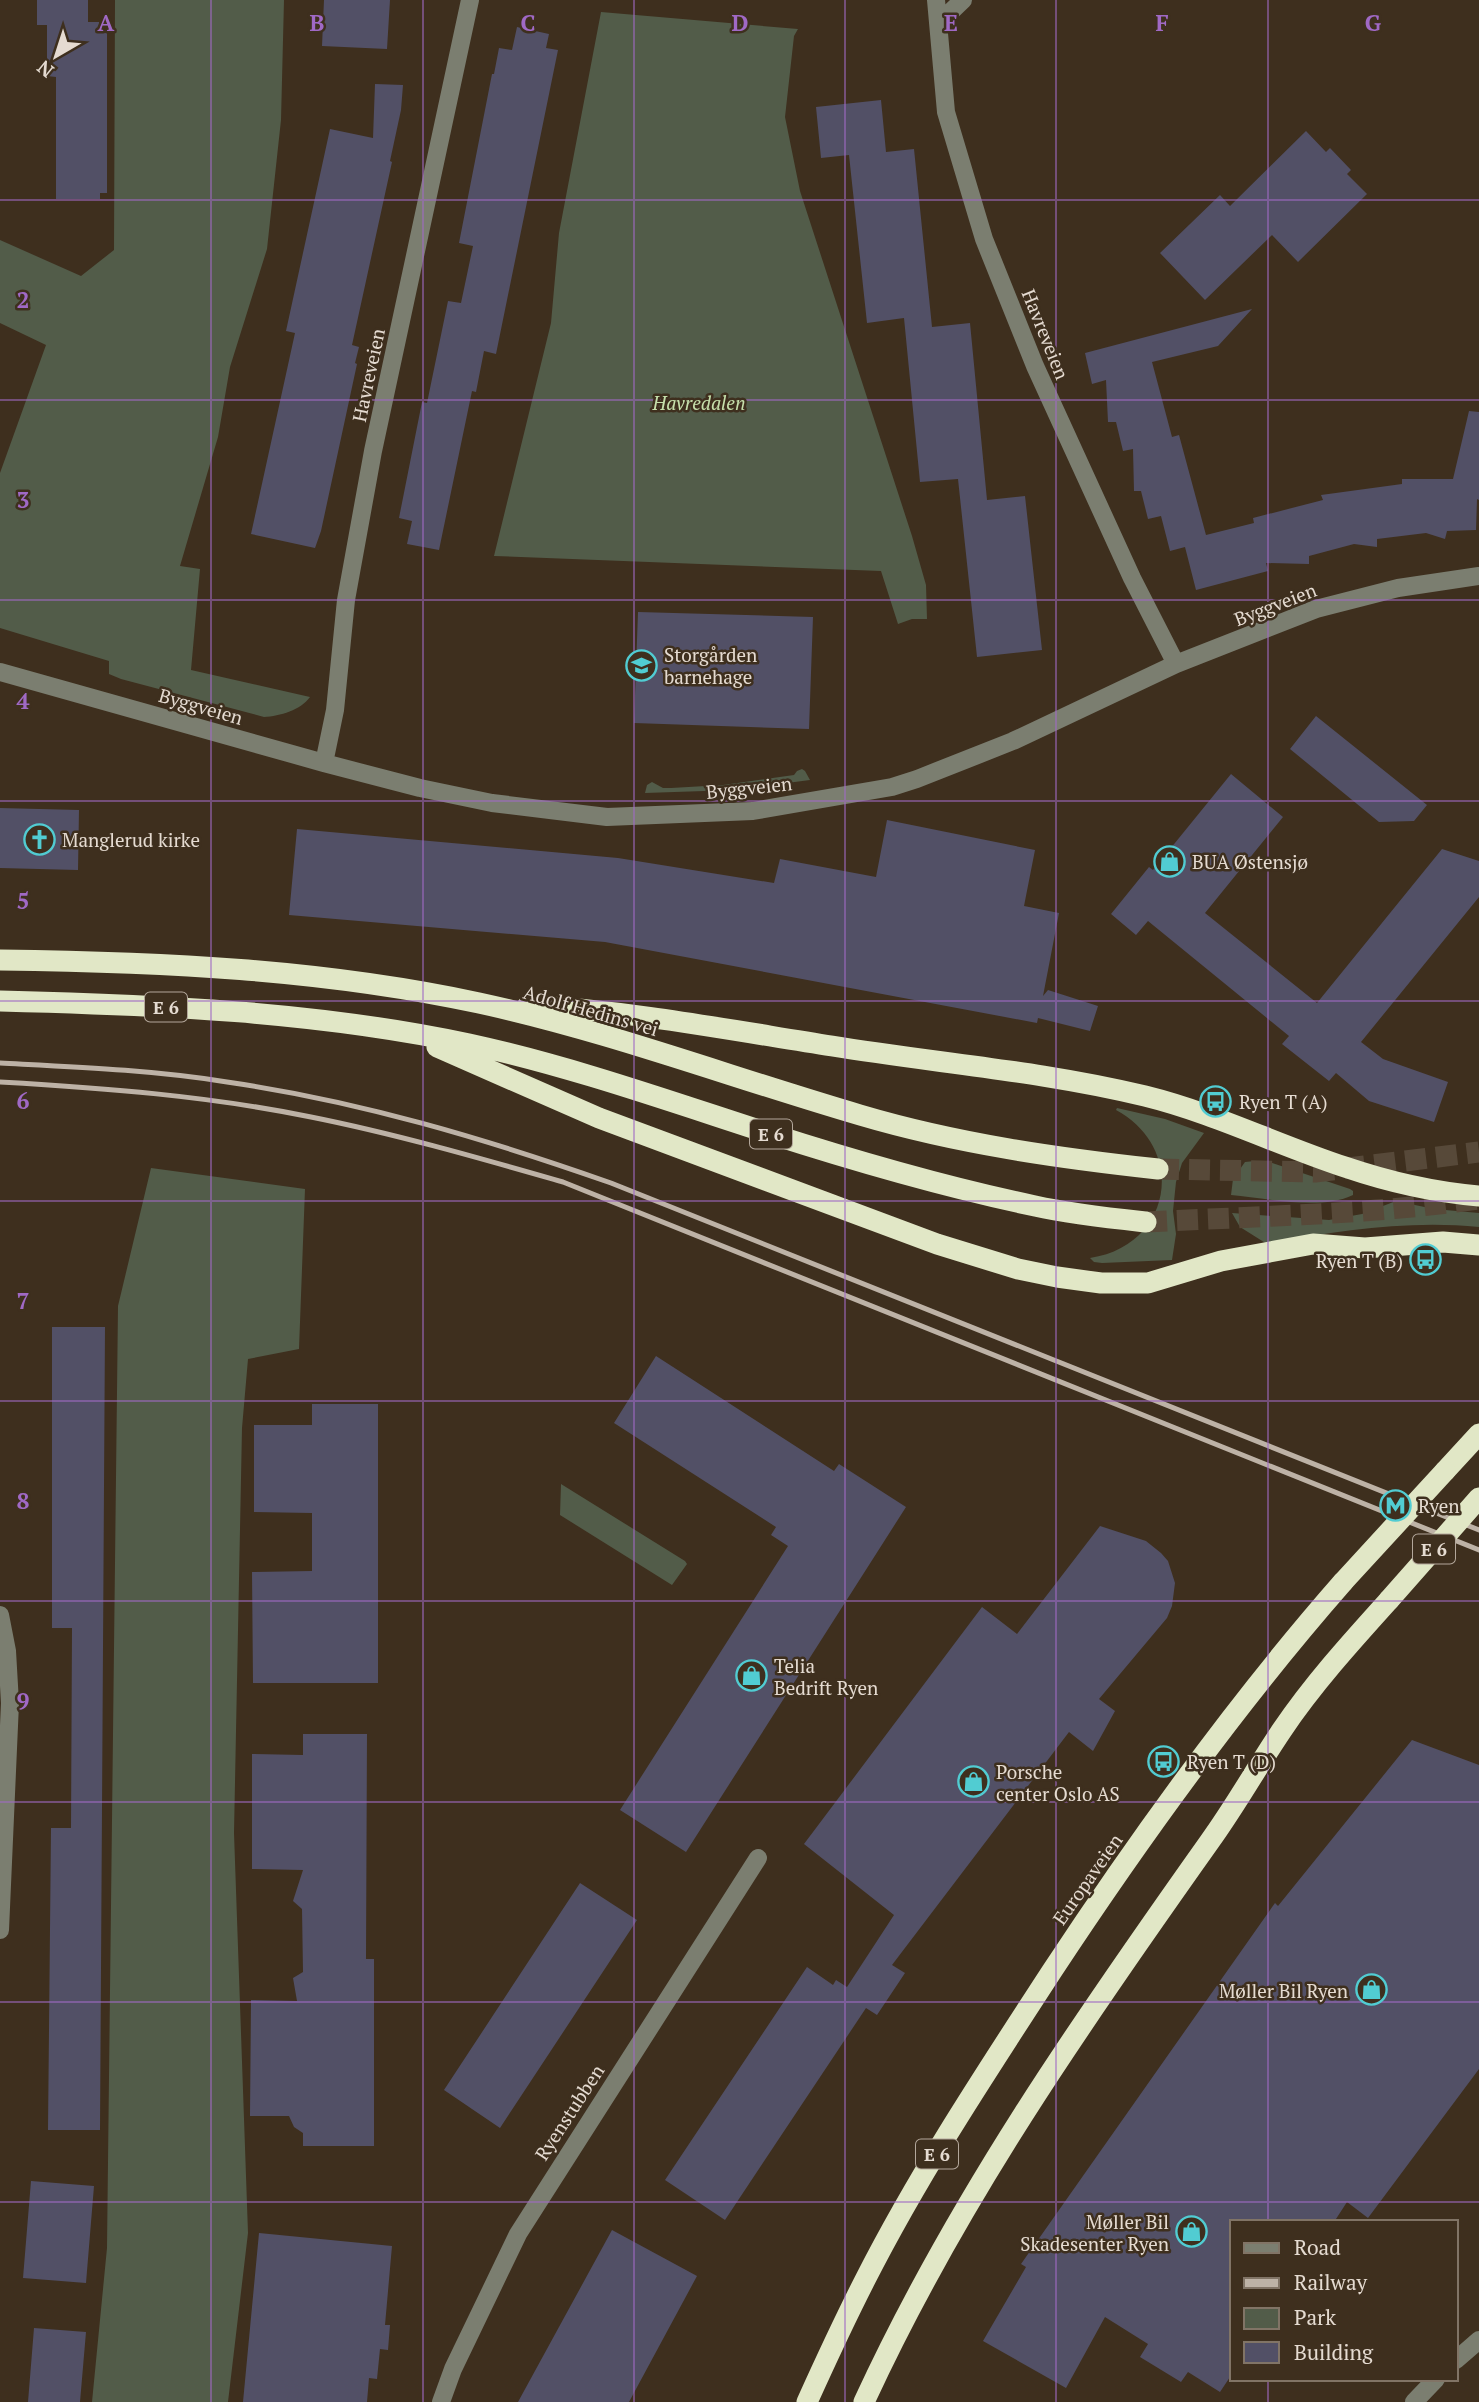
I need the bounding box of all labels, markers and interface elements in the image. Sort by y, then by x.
text: A [98,7,115,38]
text: B [310,7,325,38]
text: C [521,7,536,38]
text: D [732,7,749,38]
text: E [944,7,958,38]
text: F [1155,7,1169,38]
text: G [1365,7,1382,38]
north arrow [21,21,91,91]
text: N [31,55,58,84]
text: 2 [17,284,30,315]
street label: Havreveien [1017,285,1075,383]
street label: Havreveien [346,326,390,424]
park label: Havredalen [652,390,745,415]
text: 3 [17,484,30,515]
street label: Byggveien [1230,577,1320,631]
place label: Storgården barnehage [664,642,757,689]
school or university icon: Storgården barnehage [624,648,658,682]
street label: Byggveien [156,682,246,730]
text: 4 [17,685,30,716]
street label: Byggveien [705,770,793,804]
church icon: Manglerud kirke [22,822,56,856]
place label: Manglerud kirke [62,827,200,852]
shop icon: BUA Østensjø [1152,844,1186,878]
place label: BUA Østensjø [1192,849,1308,874]
text: 5 [17,885,30,916]
street label: Adolf Hedins vei [521,979,661,1041]
road number: E 6 [145,992,187,1022]
bus stop icon: Ryen T (A) [1199,1084,1233,1118]
text: 6 [17,1085,30,1116]
place label: Ryen T (A) [1239,1089,1328,1114]
road number: E 6 [750,1120,792,1148]
bus stop icon: Ryen T (B) [1409,1243,1443,1277]
place label: Ryen T (B) [1316,1248,1403,1273]
text: 7 [17,1285,30,1316]
text: 8 [17,1485,30,1516]
metro station icon: Ryen [1378,1488,1412,1522]
place label: Ryen [1418,1493,1460,1518]
road number: E 6 [1413,1534,1455,1564]
place label: Telia Bedrift Ryen [774,1653,878,1700]
shop icon: Telia Bedrift Ryen [734,1659,768,1693]
text: 9 [17,1685,30,1716]
bus stop icon: Ryen T (D) [1147,1744,1181,1778]
place label: Ryen T (D) [1187,1749,1276,1774]
place label: Porsche center Oslo AS [996,1759,1120,1806]
shop icon: Porsche center Oslo AS [956,1765,990,1799]
street label: Europaveien [1046,1829,1128,1929]
shop icon: Møller Bil Ryen [1354,1973,1388,2007]
place label: Møller Bil Ryen [1219,1978,1348,2003]
street label: Ryenstubben [529,2059,609,2165]
road number: E 6 [916,2140,958,2168]
place label: Møller Bil Skadesenter Ryen [1020,2209,1169,2256]
shop icon: Møller Bil Skadesenter Ryen [1175,2215,1209,2249]
legend [1230,2220,1458,2381]
text: Road [1294,2233,1341,2261]
text: Railway [1294,2268,1368,2296]
text: Park [1294,2303,1336,2331]
text: Building [1294,2338,1374,2366]

